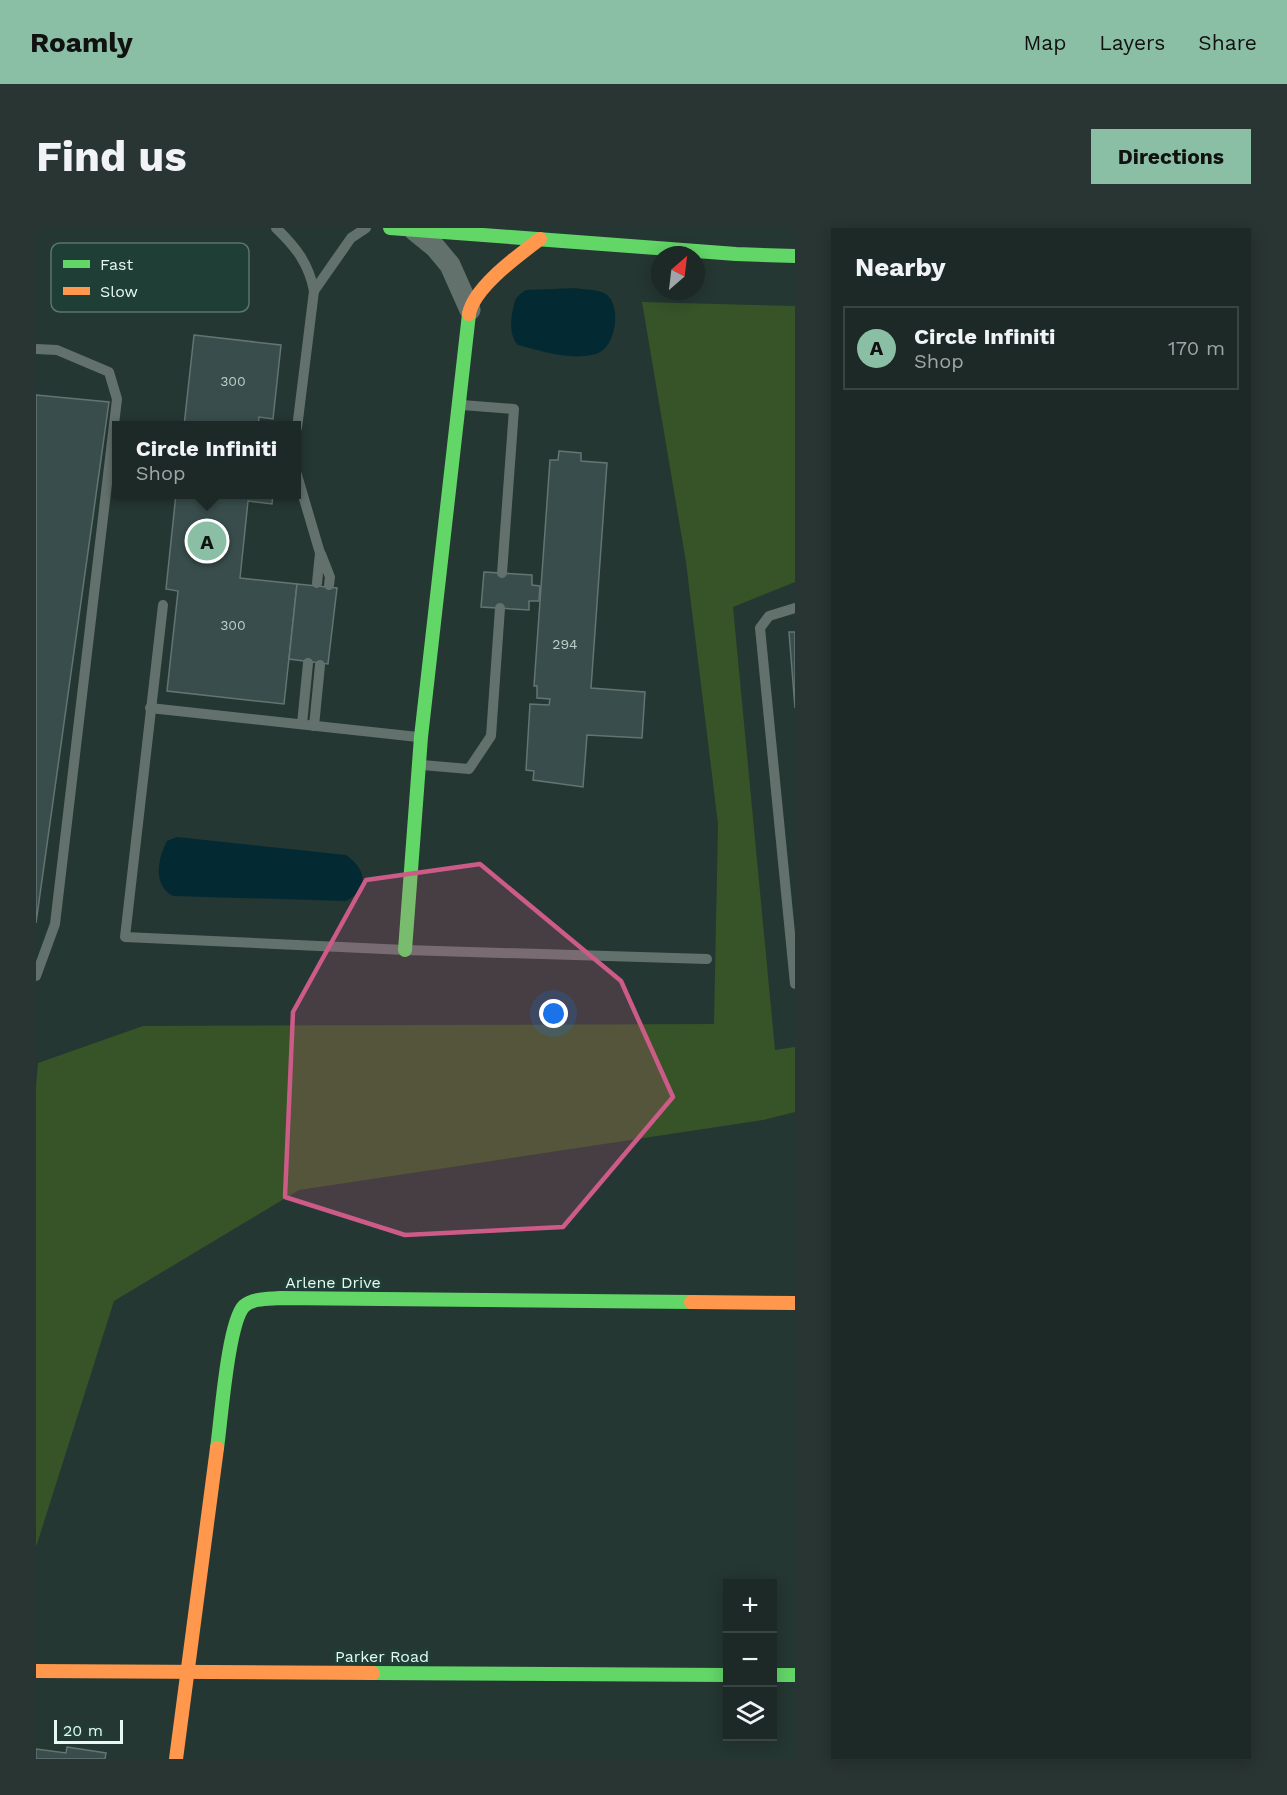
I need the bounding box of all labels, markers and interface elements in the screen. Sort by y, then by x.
text: Roamly [30,26,133,59]
text: Map [1023,30,1066,55]
text: Layers [1099,30,1165,55]
text: Share [1198,30,1257,55]
button: Directions [1091,129,1251,184]
text: Find us [36,132,187,181]
legend [51,243,249,312]
north arrow [651,246,705,300]
text: Nearby [855,252,946,282]
text: Fast [100,255,133,274]
text: Slow [100,282,138,301]
text: Circle Infiniti [914,324,1056,349]
text: A [870,336,883,360]
text: 170 m [1168,336,1225,360]
text: Shop [914,349,964,373]
house number: 300 [220,373,246,389]
popup [112,421,301,499]
text: Circle Infiniti [136,436,277,461]
text: Shop [136,461,185,485]
pin: A [188,518,226,564]
house number: 300 [220,617,246,633]
house number: 294 [552,636,578,652]
your location [539,999,568,1028]
street label: Arlene Drive [285,1273,381,1292]
map controls [723,1579,777,1741]
button: + [723,1579,777,1633]
button: − [723,1633,777,1687]
street label: Parker Road [335,1647,429,1666]
button: layers [723,1687,777,1741]
scale bar [54,1717,123,1744]
text: 20 m [63,1721,103,1740]

